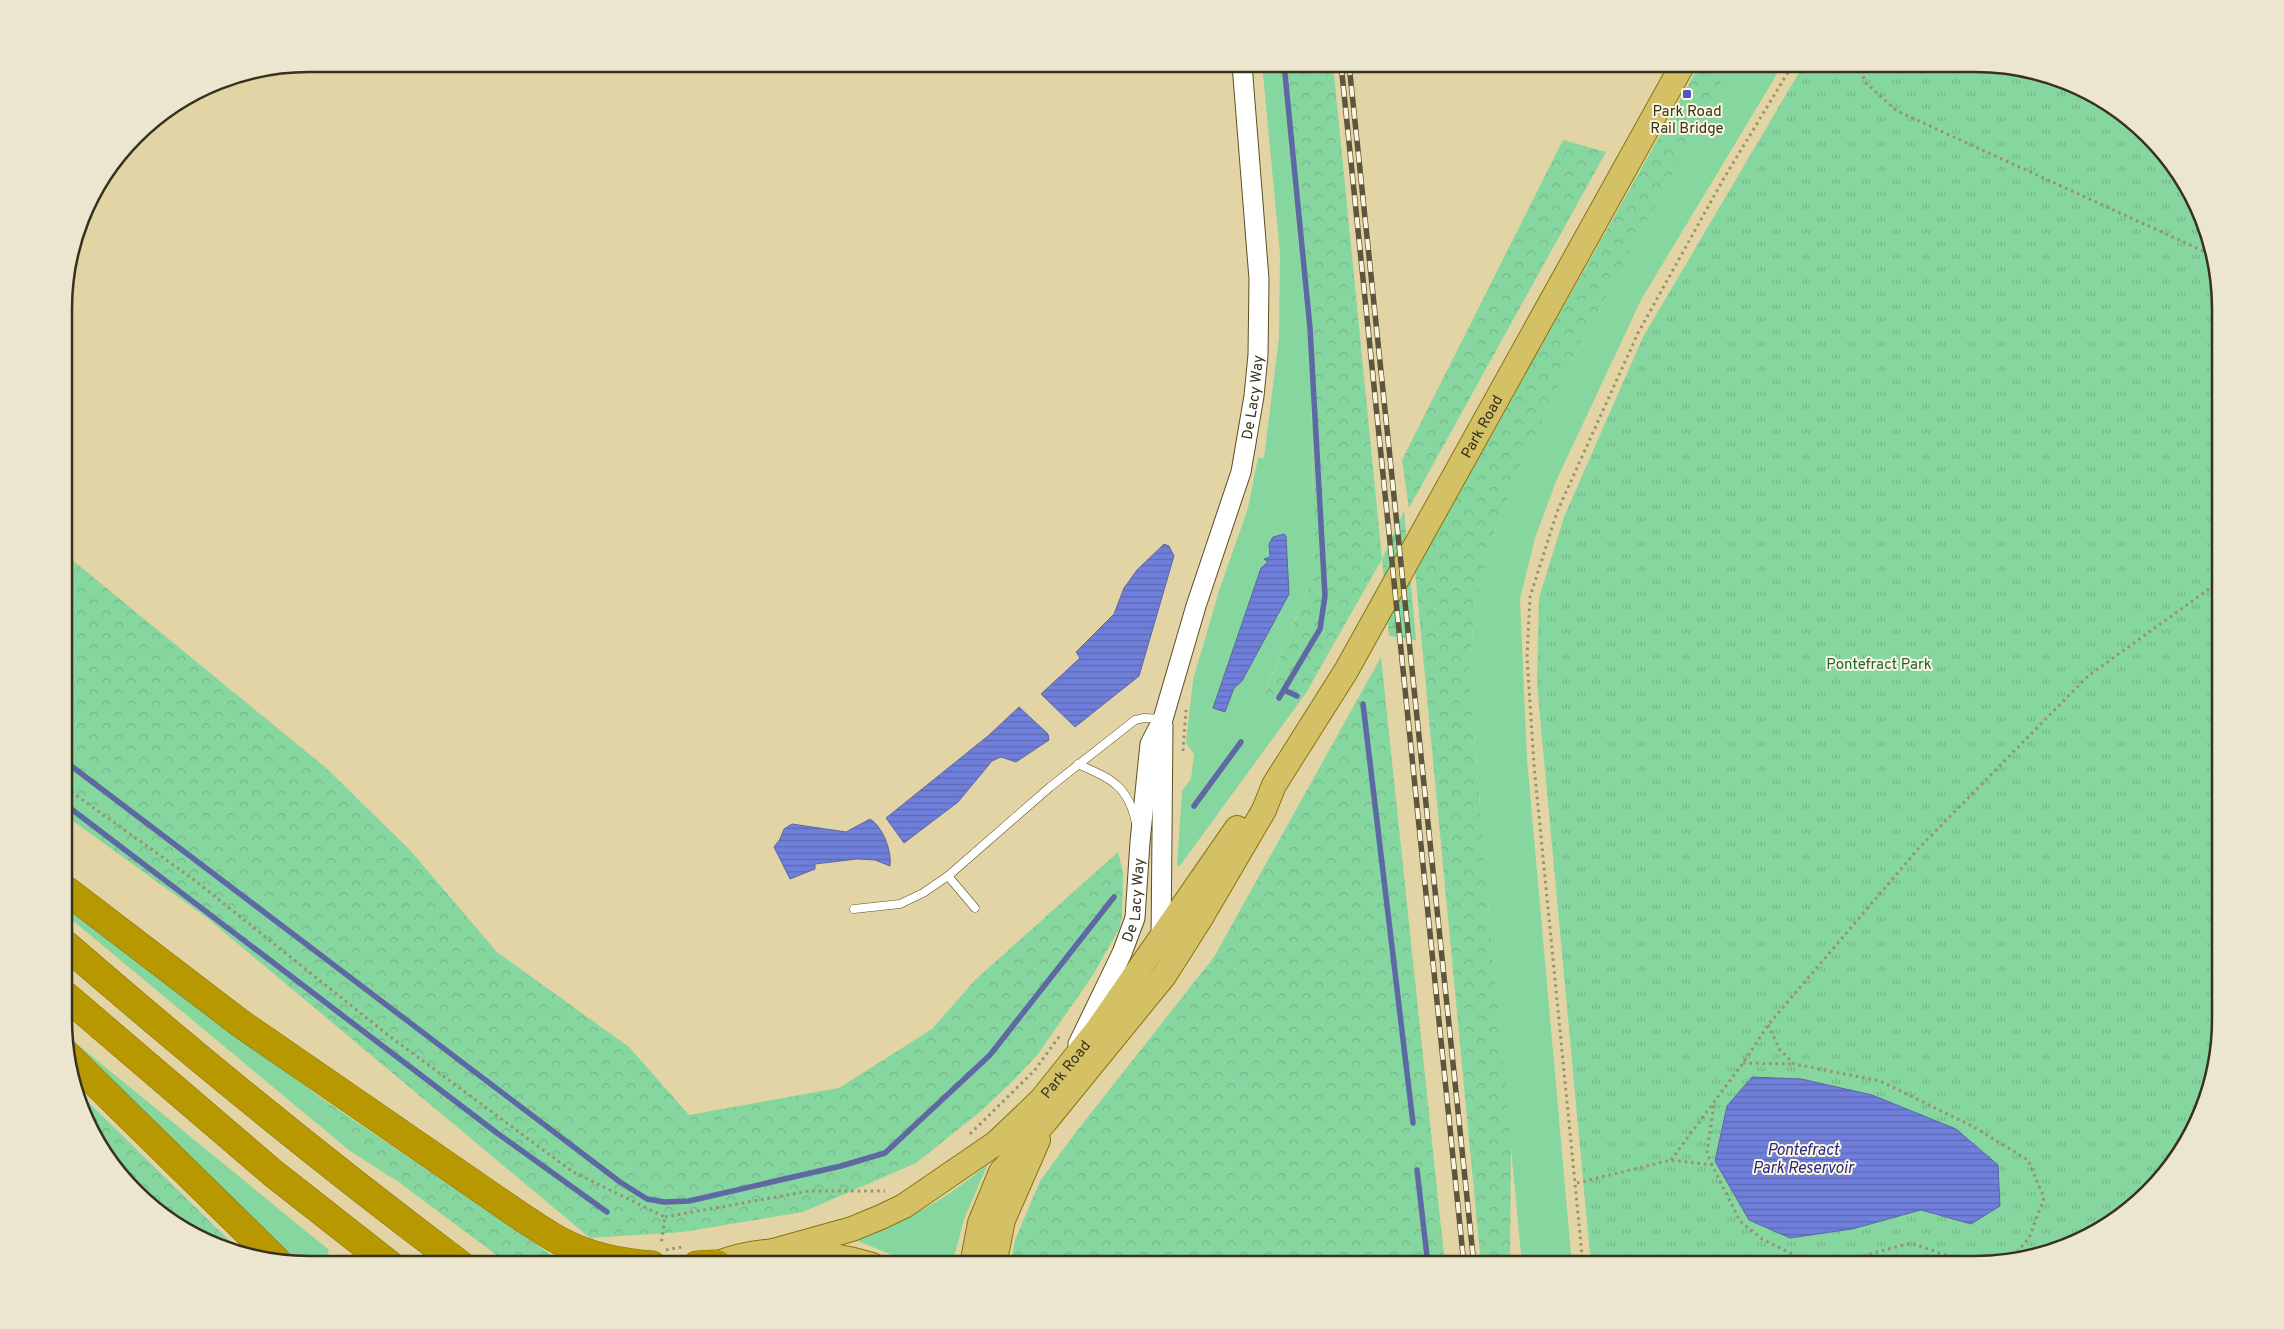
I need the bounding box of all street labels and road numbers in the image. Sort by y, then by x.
street label: De Lacy Way [1239,354,1269,441]
street label: Park Road [1458,392,1508,462]
street label: De Lacy Way [1119,857,1150,945]
street label: Park Road [1038,1037,1096,1103]

